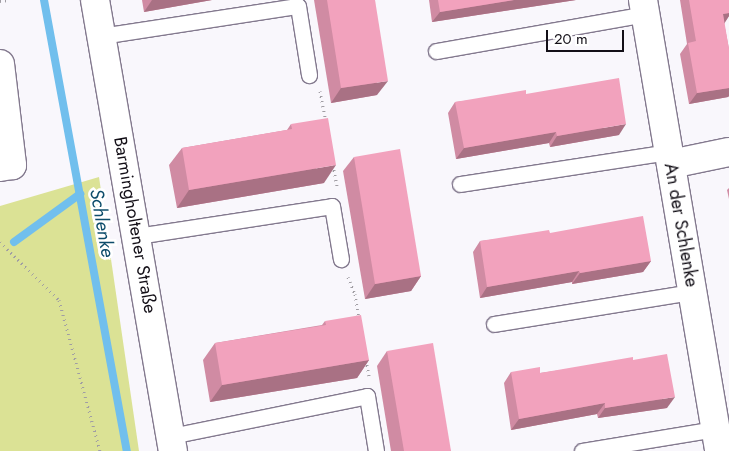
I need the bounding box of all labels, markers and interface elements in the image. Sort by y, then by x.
scale bar [549,20,626,52]
text: 20 m [554,28,588,50]
street label: Barmingholtener Straße [109,135,161,315]
street label: An der Schlenke [659,161,703,289]
water label: Schlenke [85,187,119,259]

